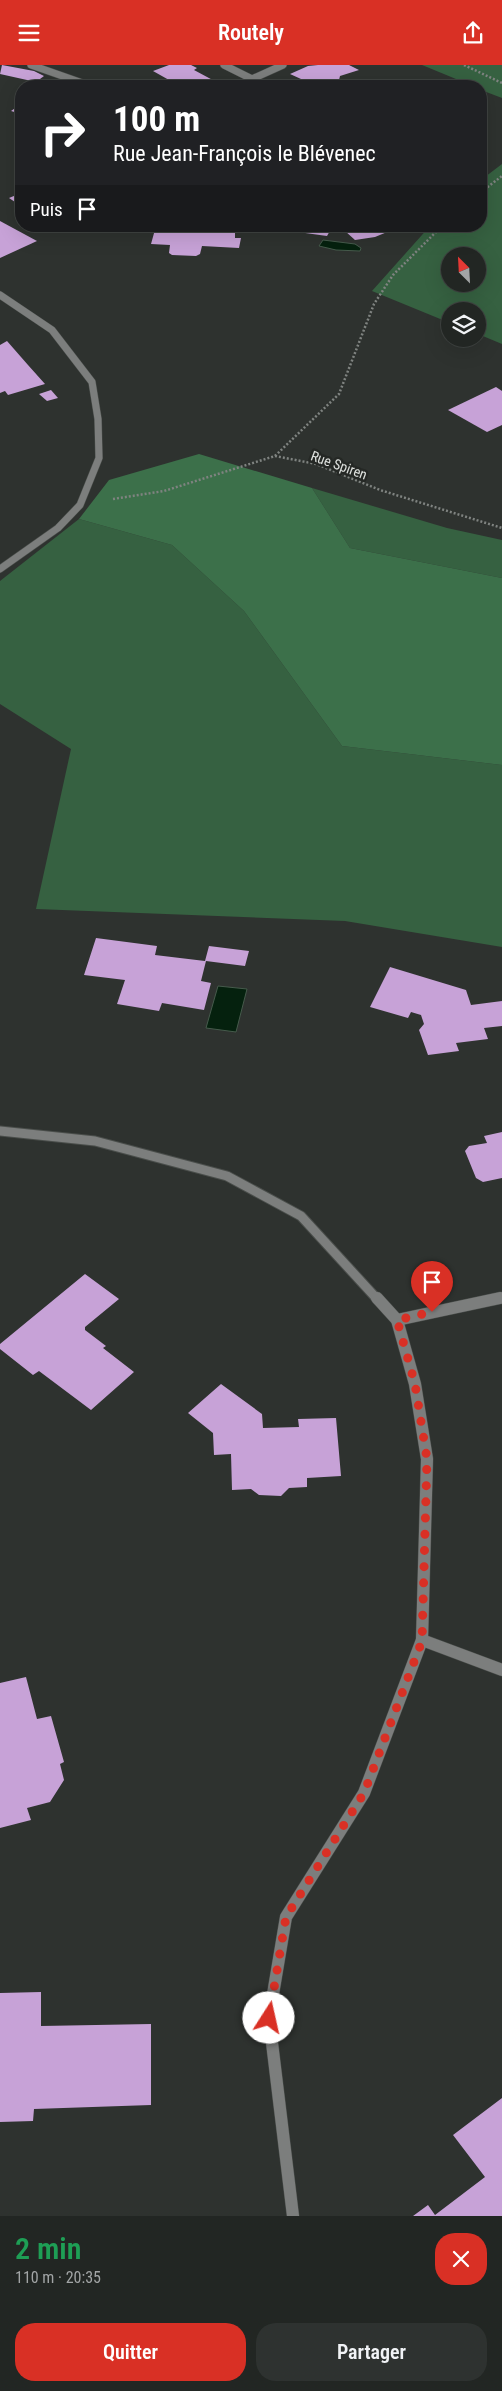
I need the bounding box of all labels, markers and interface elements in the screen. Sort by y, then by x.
icon: menu [15,19,43,47]
icon: share [459,19,487,47]
text: Routely [218,20,284,45]
text: 100 m [113,99,200,140]
icon: right [30,100,95,165]
text: Rue Jean-François le Blévenec [113,141,376,166]
icon: arrive [73,195,101,223]
text: Puis [30,198,63,221]
north arrow [441,247,486,293]
map controls [441,247,486,347]
button: layers [441,302,486,347]
street label: Rue Spiren [309,447,369,483]
pin [411,1261,453,1312]
icon: arrive [418,1268,446,1296]
position arrow [242,1991,294,2043]
text: 2 min [15,2231,81,2266]
button: close [435,2233,487,2285]
text: 110 m · 20:35 [15,2268,101,2287]
button: Quitter [15,2323,246,2381]
button: Partager [256,2323,487,2381]

